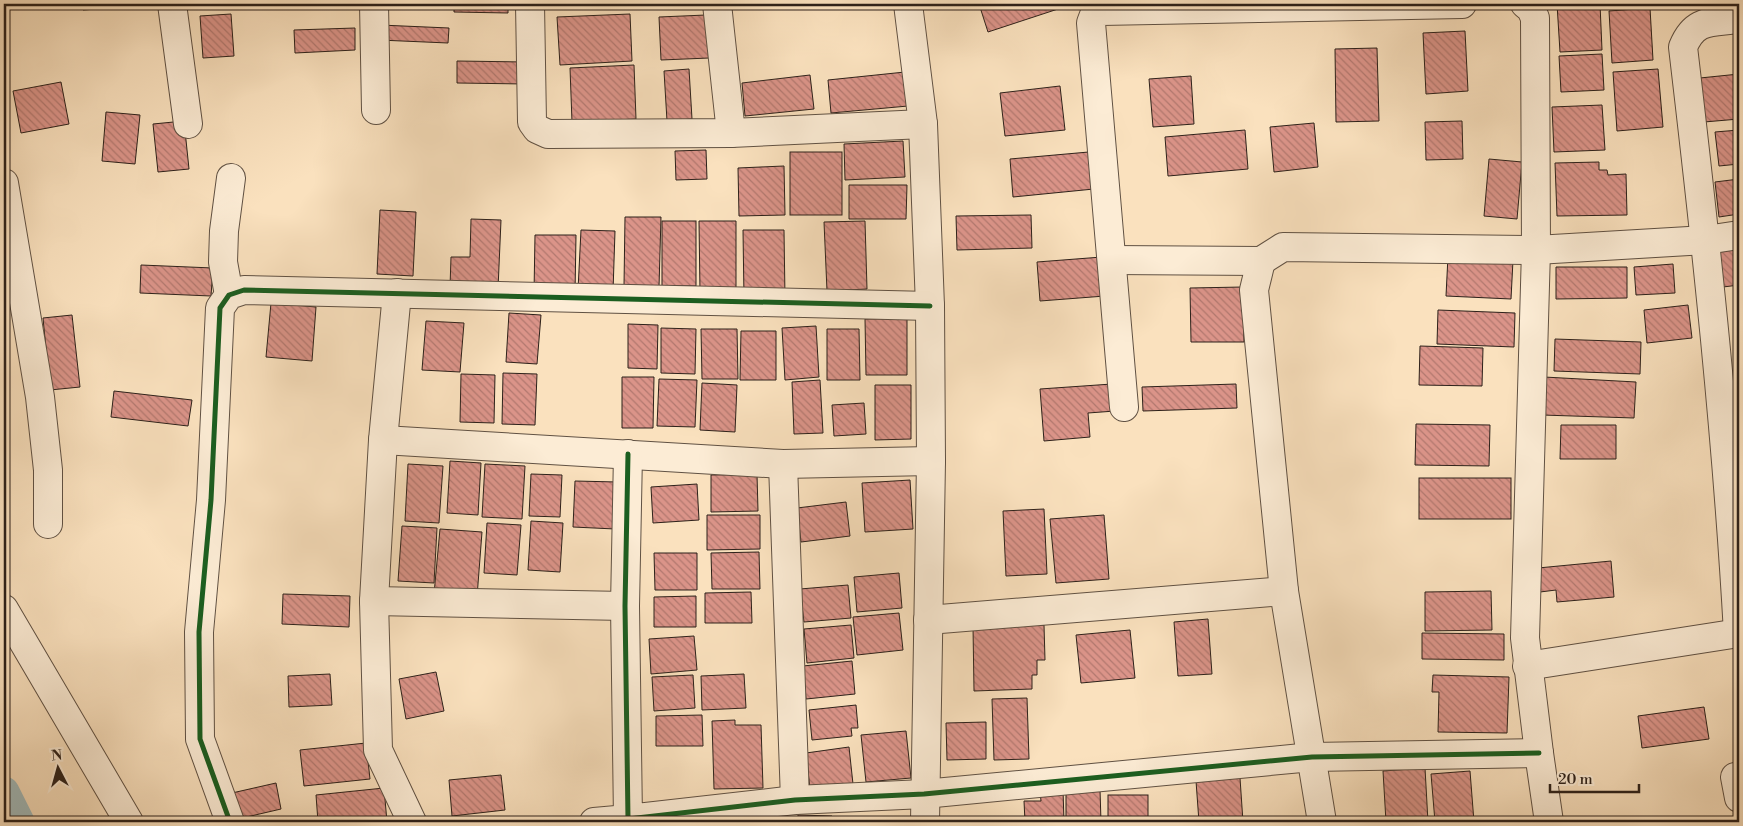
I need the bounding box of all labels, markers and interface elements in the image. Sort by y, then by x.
north arrow [32,744,82,794]
text: N [50,747,63,766]
scale bar [1550,761,1639,793]
text: 20 m [1558,770,1593,789]

